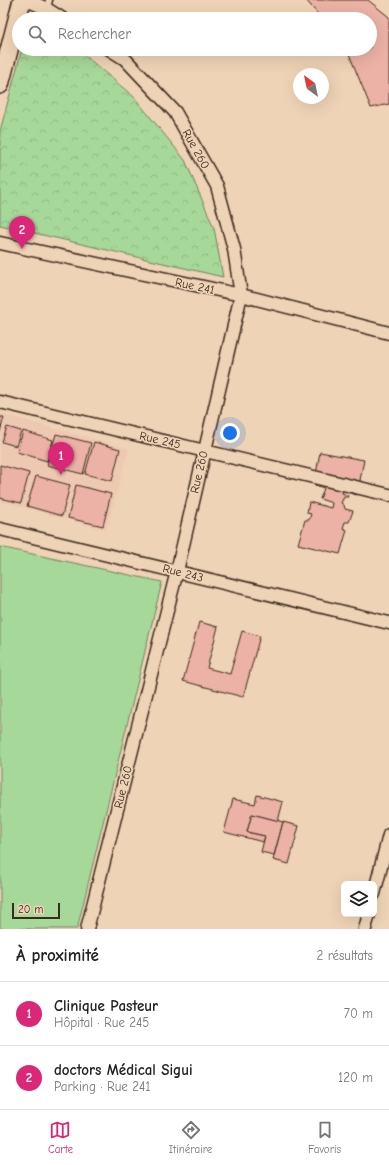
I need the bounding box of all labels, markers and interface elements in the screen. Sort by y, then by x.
search box [12,12,377,56]
icon: search [26,23,48,45]
text: Rechercher [58,25,131,43]
north arrow [293,68,329,104]
street label: Rue 260 [179,127,213,171]
pin: 2 [9,216,35,249]
street label: Rue 241 [174,275,216,297]
your location [220,423,240,443]
street label: Rue 245 [138,428,182,452]
pin: 1 [48,442,74,475]
street label: Rue 260 [187,449,211,495]
street label: Rue 243 [161,561,205,585]
street label: Rue 260 [111,764,135,810]
map controls [341,881,377,917]
button: layers [341,881,377,917]
scale bar [12,901,60,920]
text: 20 m [18,903,43,916]
text: À proximité [16,946,99,965]
text: 2 résultats [317,948,373,963]
text: Clinique Pasteur [54,997,158,1015]
text: 1 [26,1006,32,1021]
text: 70 m [344,1006,373,1021]
text: Hôpital · Rue 245 [54,1015,149,1030]
text: doctors Médical Sigui [54,1061,193,1079]
text: 2 [26,1070,32,1085]
text: 120 m [338,1070,373,1085]
text: Parking · Rue 241 [54,1079,150,1094]
tab: Carte [48,1119,73,1156]
tab: Itinéraire [169,1119,212,1156]
tab: Favoris [308,1119,341,1156]

